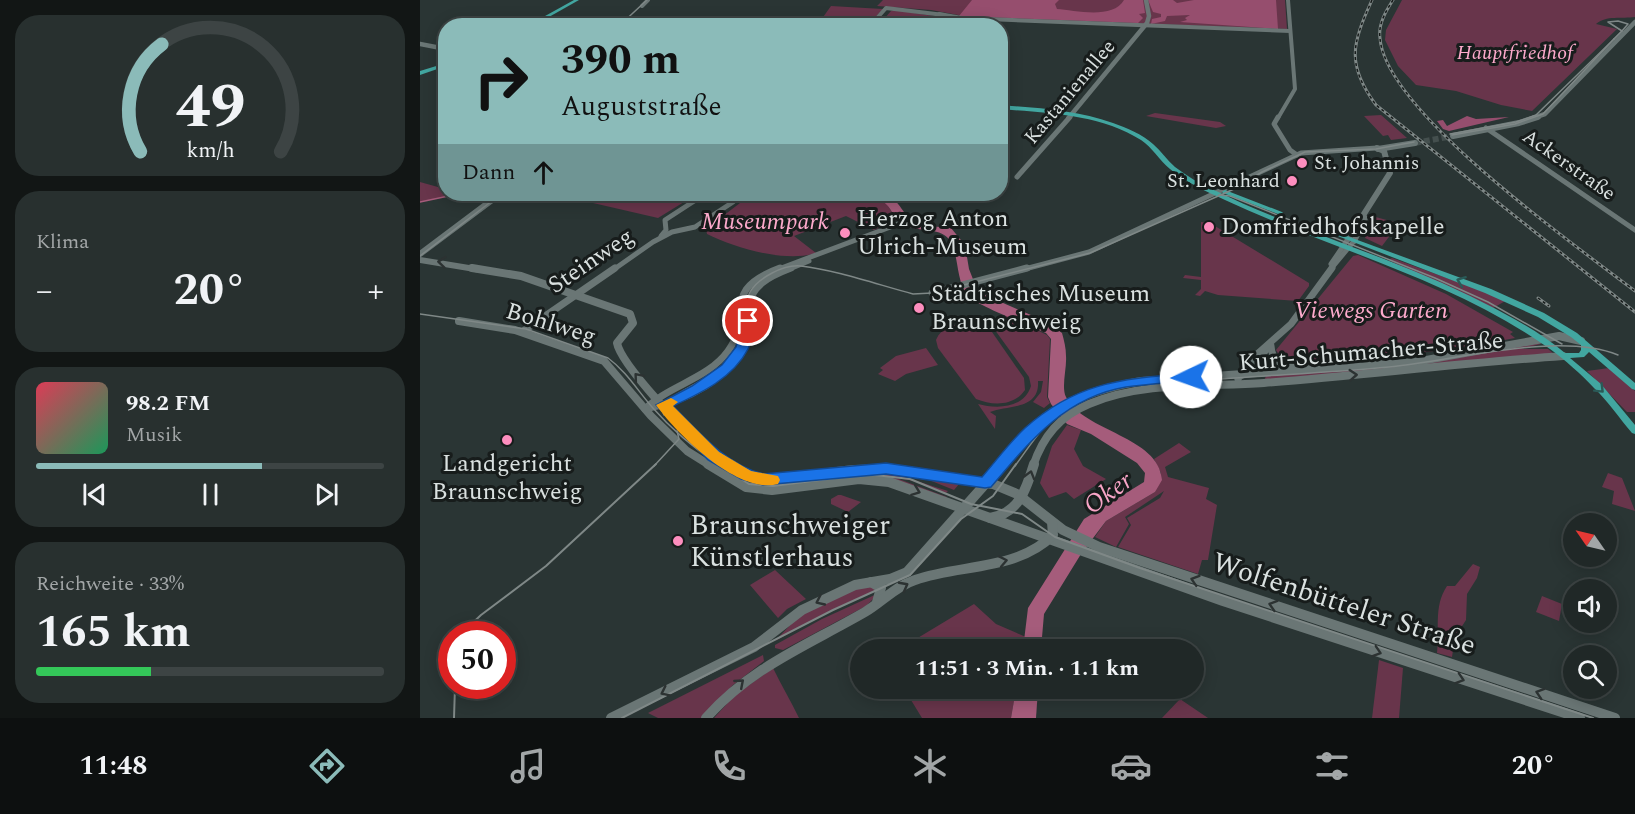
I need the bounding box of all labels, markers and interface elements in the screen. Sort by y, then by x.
text: 390 m [561,29,680,92]
street label: Kastanienallee [1017,33,1123,151]
park label: Hauptfriedhof [1457,38,1577,68]
icon: right [462,42,540,120]
text: 49 [175,61,245,156]
text: Auguststraße [561,86,721,128]
street label: Ackerstraße [1516,122,1622,208]
text: km/h [186,135,234,168]
place label: St. Johannis [1314,148,1420,178]
text: Dann [462,156,515,189]
icon: ahead [527,156,560,189]
marker: St. Johannis [1295,156,1309,170]
place label: St. Leonhard [1167,166,1280,196]
marker: St. Leonhard [1285,174,1299,188]
place label: Herzog Anton Ulrich-Museum [857,201,1027,265]
park label: Museumpark [701,204,829,240]
place label: Domfriedhofskapelle [1221,209,1445,245]
street label: Steinweg [541,219,641,303]
marker: Domfriedhofskapelle [1202,220,1216,234]
marker: Herzog Anton Ulrich-Museum [838,226,852,240]
text: Klima [36,227,89,257]
text: 20° [174,256,247,325]
one-way arrow [437,256,446,269]
text: − [36,266,53,316]
text: + [368,266,384,316]
place label: Städtisches Museum Braunschweig [931,276,1150,340]
one-way arrow [1457,276,1468,288]
street label: Bohlweg [501,293,601,355]
park label: Viewegs Garten [1294,293,1448,329]
pin [722,295,773,346]
marker: Städtisches Museum Braunschweig [912,301,926,315]
icon: arrive [731,304,764,337]
street label: Kurt-Schumacher-Straße [1237,322,1505,382]
position arrow [1159,345,1223,409]
one-way arrow [1349,369,1358,382]
one-way arrow [634,373,645,384]
one-way arrow [1593,381,1604,392]
text: 98.2 FM [126,387,210,420]
text: Musik [126,420,182,450]
marker: Landgericht Braunschweig [500,433,514,447]
place label: Landgericht Braunschweig [432,446,582,510]
water label: Oker [1075,461,1142,525]
one-way arrow [1023,470,1035,481]
icon: previous [78,478,111,511]
icon: pause [194,478,227,511]
icon: next [310,478,343,511]
one-way arrow [910,483,921,496]
place label: Braunschweiger Künstlerhaus [690,504,890,579]
north arrow [1563,513,1617,567]
map controls [1563,513,1617,699]
marker: Braunschweiger Künstlerhaus [671,534,685,548]
street label: Wolfenbütteler Straße [1207,541,1481,667]
one-way arrow [998,555,1008,568]
text: Reichweite · 33% [36,569,184,599]
one-way arrow [1190,575,1201,588]
button: sound [1563,579,1617,633]
one-way arrow [897,582,908,593]
one-way arrow [815,594,826,606]
text: 165 km [36,598,191,667]
one-way arrow [1268,600,1279,613]
speed limit sign: 50 [438,621,516,699]
one-way arrow [1371,644,1382,657]
button: search [1563,645,1617,699]
text: 11:51 · 3 Min. · 1.1 km [915,652,1139,685]
one-way arrow [1454,671,1465,684]
one-way arrow [733,679,744,690]
one-way arrow [660,684,671,696]
one-way arrow [1535,688,1545,701]
text: 11:48 [79,745,147,787]
icon: directions [306,745,348,787]
icon: music [507,745,549,787]
icon: phone [708,745,750,787]
icon: climate [909,745,951,787]
icon: car [1110,745,1152,787]
icon: filters [1311,745,1353,787]
text: 20° [1512,745,1556,787]

